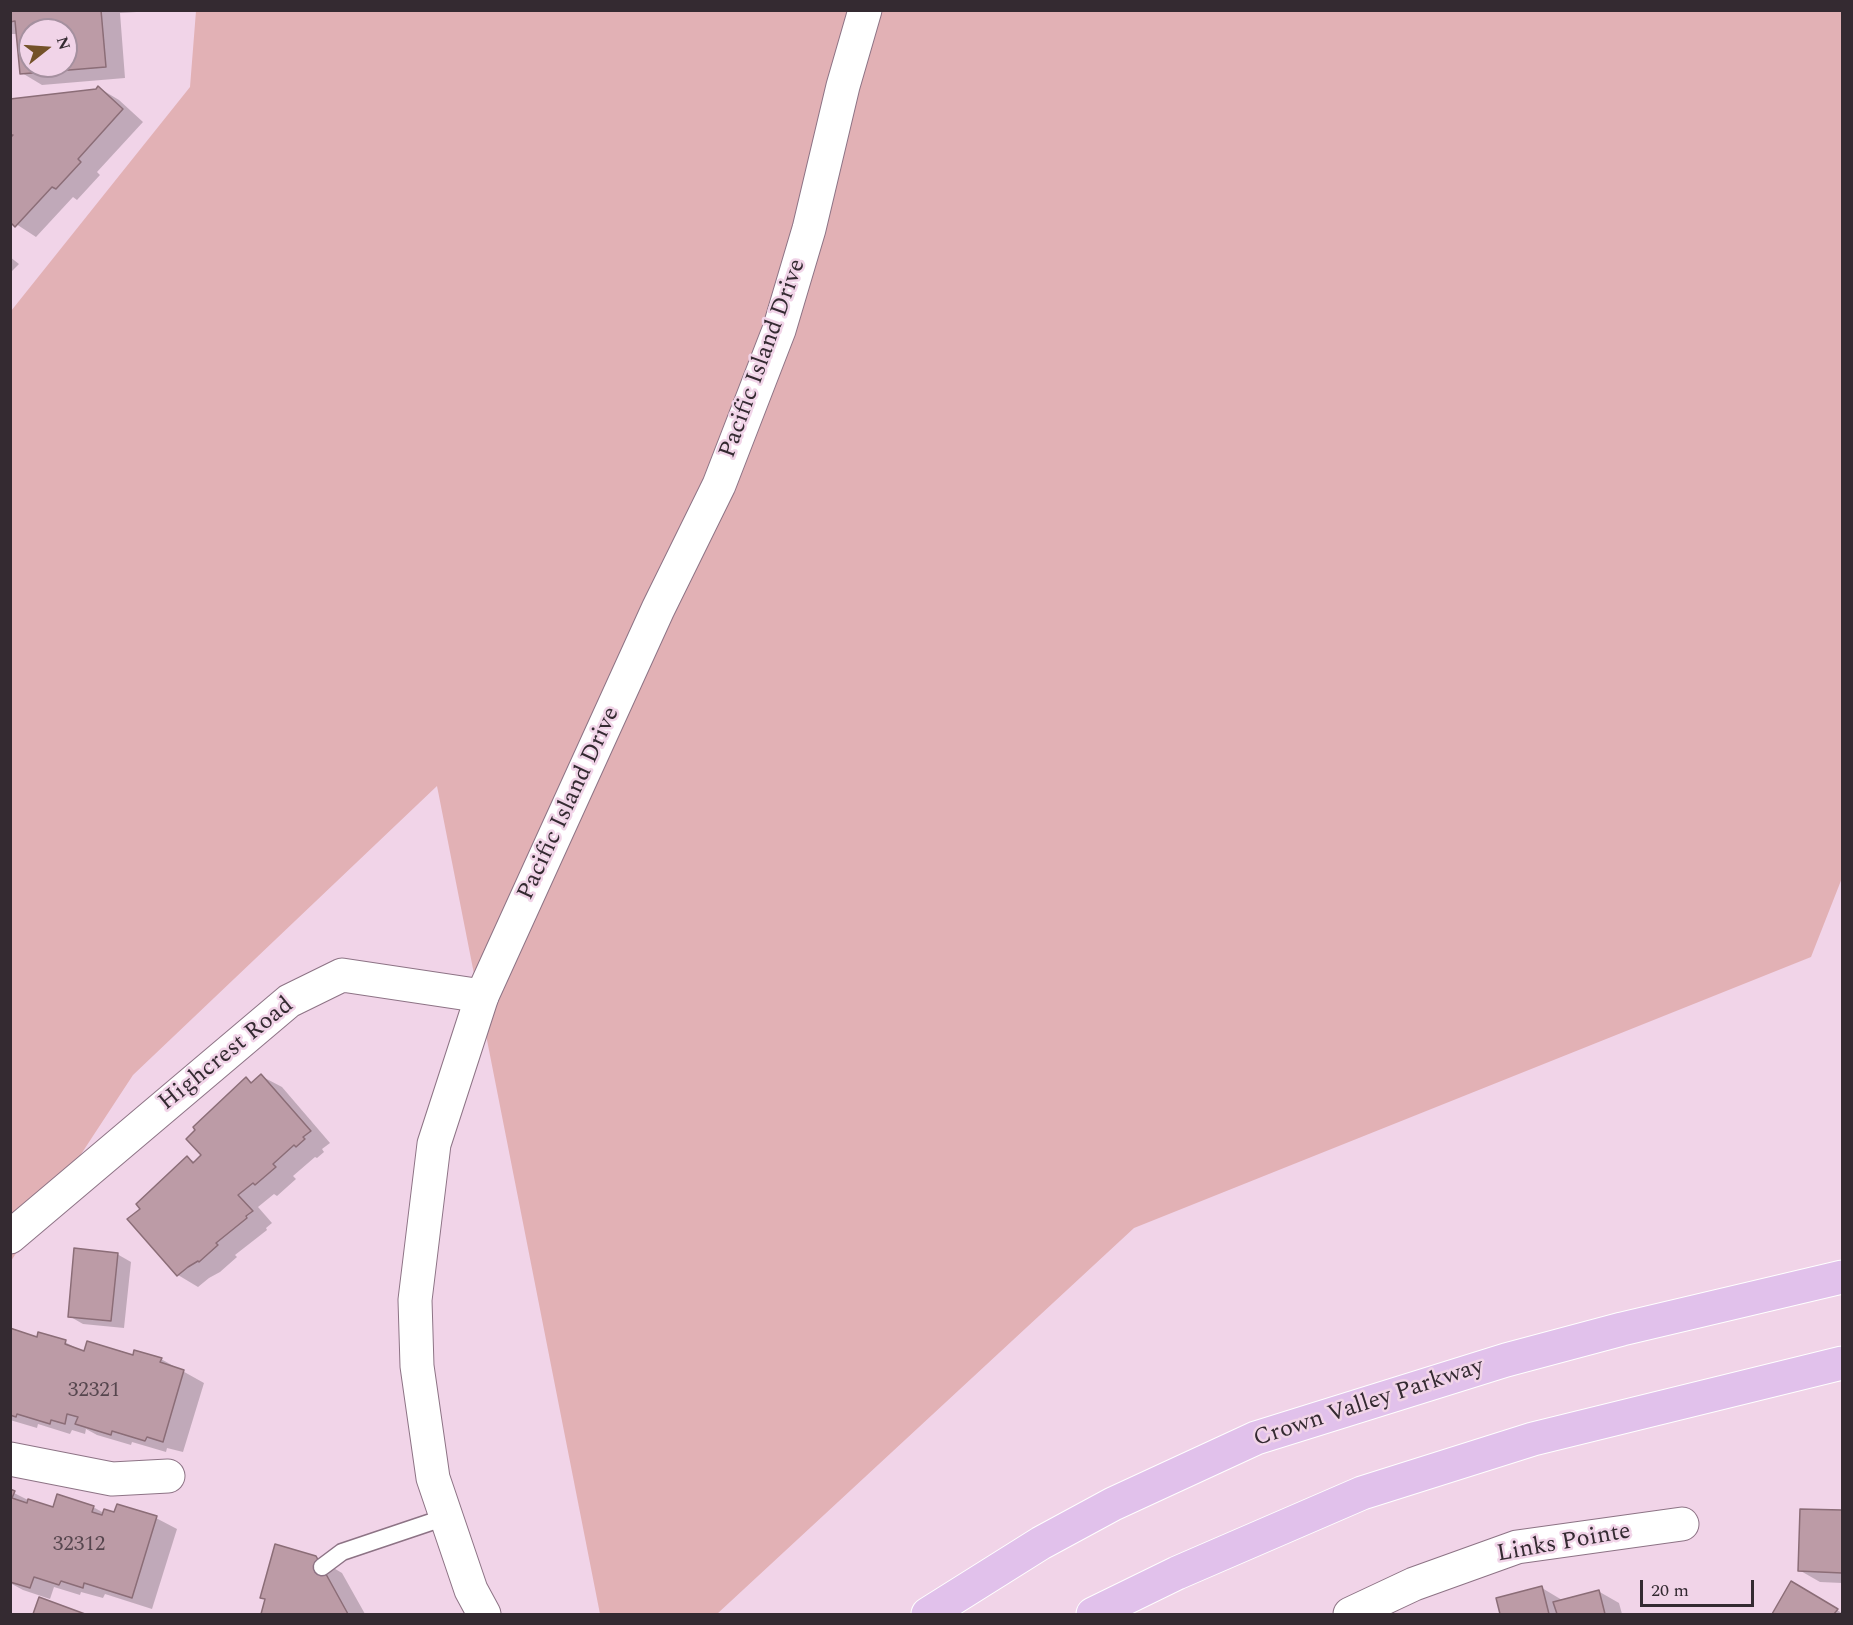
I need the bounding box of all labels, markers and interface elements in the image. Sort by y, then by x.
north arrow [18,18,78,78]
text: N [50,34,77,53]
street label: Pacific Island Drive [715,256,813,462]
street label: Pacific Island Drive [513,703,627,905]
street label: Highcrest Road [154,992,300,1118]
street label: Crown Valley Parkway [1250,1353,1488,1455]
house number: 32321 [68,1379,120,1405]
street label: Links Pointe [1495,1518,1633,1570]
house number: 32312 [53,1533,105,1559]
scale bar [1643,1568,1757,1606]
text: 20 m [1651,1577,1689,1604]

